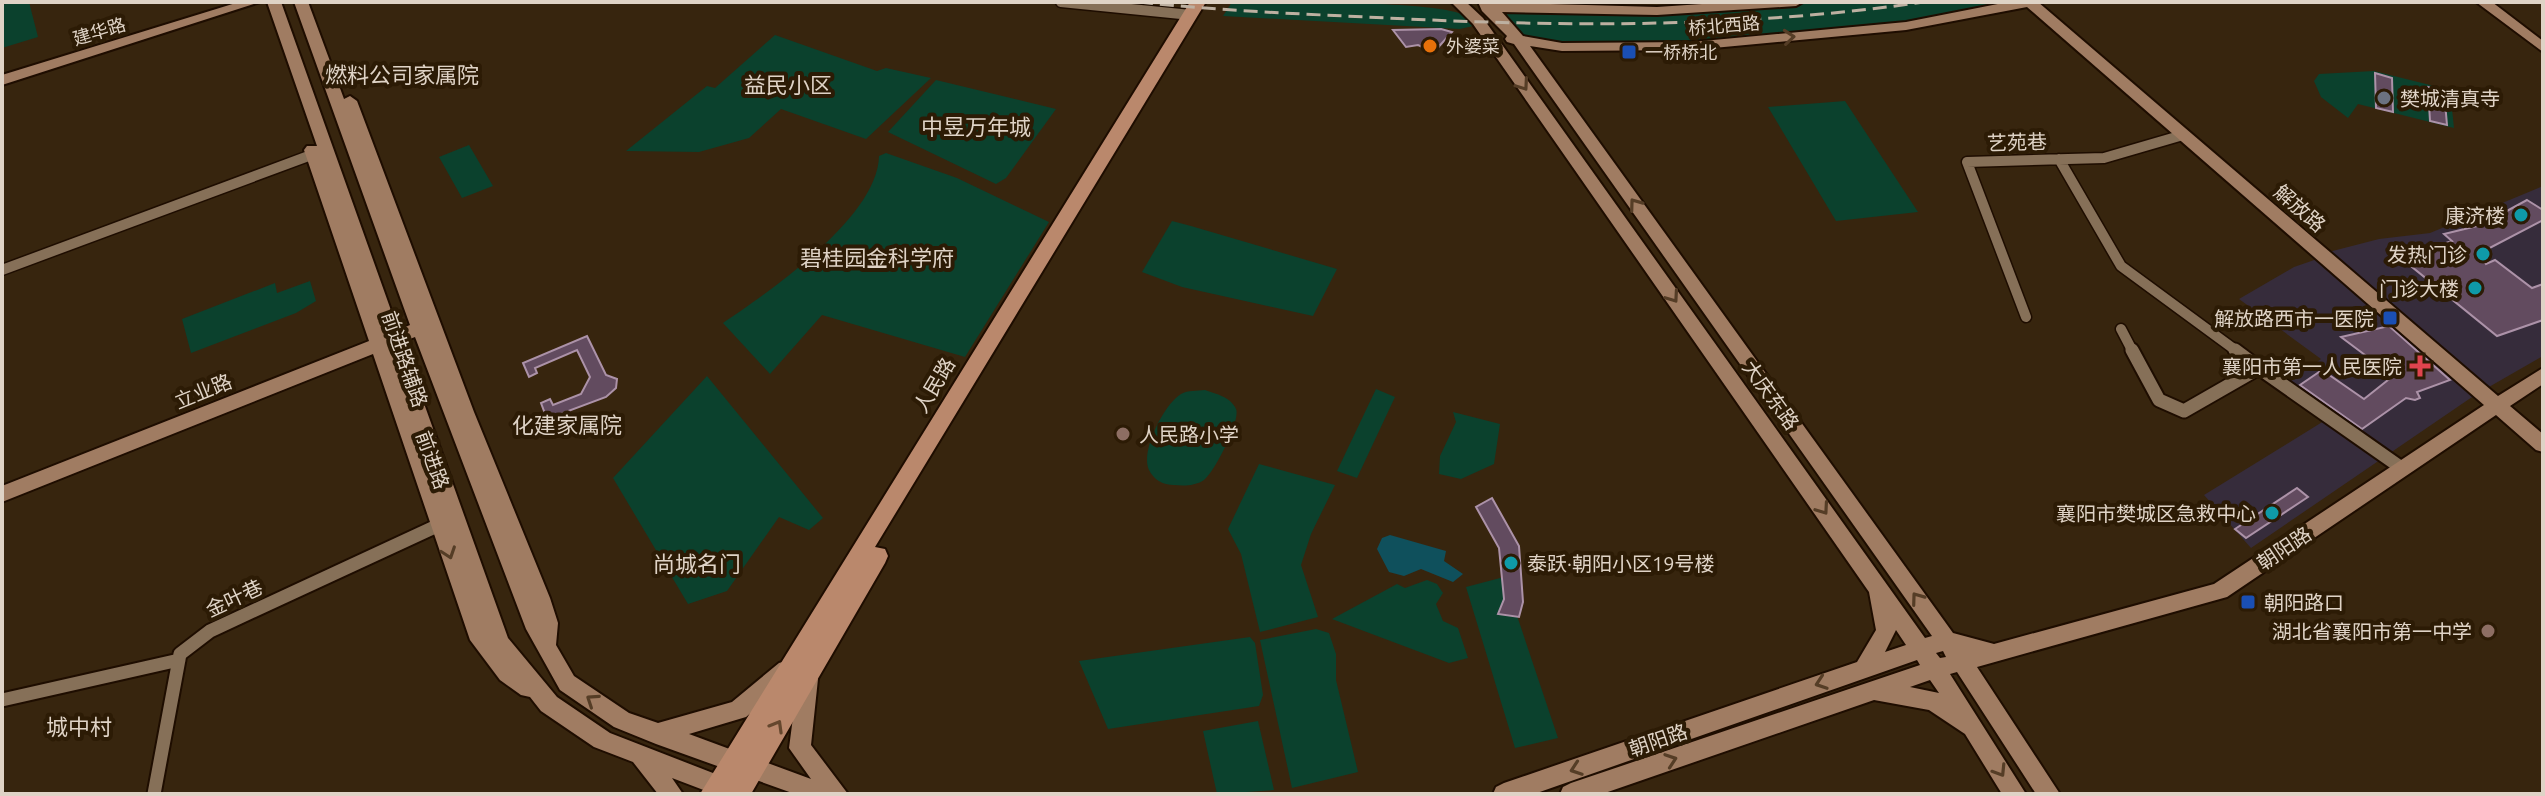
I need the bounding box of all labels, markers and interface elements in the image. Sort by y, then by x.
street label: 桥北西路 [1687,12,1761,38]
street label: 建华路 [70,14,128,48]
one-way arrow [1783,29,1796,46]
place label: 外婆菜 [1446,36,1500,56]
marker: 外婆菜 [1421,37,1439,55]
place label: 一桥桥北 [1645,42,1717,62]
marker: 一桥桥北 [1620,43,1638,61]
district label: 燃料公司家属院 [325,62,479,87]
district label: 益民小区 [744,72,832,97]
one-way arrow [1513,76,1528,90]
place label: 樊城清真寺 [2400,87,2500,110]
marker: 樊城清真寺 [2375,89,2393,107]
district label: 中昱万年城 [921,114,1031,139]
street label: 艺苑巷 [1987,129,2047,155]
street label: 解放路 [2270,180,2330,236]
one-way arrow [1630,199,1645,213]
place label: 康济楼 [2445,204,2505,227]
marker: 康济楼 [2512,206,2530,224]
place label: 发热门诊 [2387,243,2467,266]
district label: 碧桂园金科学府 [800,245,954,270]
marker: 发热门诊 [2474,245,2492,263]
place label: 门诊大楼 [2379,277,2459,300]
marker: 门诊大楼 [2466,279,2484,297]
one-way arrow [1663,288,1678,303]
place label: 解放路西市一医院 [2214,307,2374,330]
street label: 前进路辅路 [378,308,432,410]
marker: 解放路西市一医院 [2381,309,2399,327]
street label: 人民路 [909,353,959,417]
place label: 襄阳市第一人民医院 [2222,355,2402,378]
marker: 襄阳市第一人民医院 [2409,355,2431,377]
street label: 大庆东路 [1738,356,1804,434]
street label: 立业路 [171,369,235,413]
district label: 化建家属院 [512,412,622,437]
place label: 人民路小学 [1139,423,1239,446]
marker: 人民路小学 [1114,425,1132,443]
street label: 前进路 [412,428,454,492]
one-way arrow [1813,501,1828,515]
place label: 襄阳市樊城区急救中心 [2056,502,2256,525]
marker: 襄阳市樊城区急救中心 [2263,504,2281,522]
street label: 朝阳路 [2253,522,2315,574]
one-way arrow [439,546,456,560]
district label: 尚城名门 [653,551,741,576]
place label: 泰跃·朝阳小区19号楼 [1527,552,1714,575]
marker: 泰跃·朝阳小区19号楼 [1502,554,1520,572]
street label: 金叶巷 [202,575,266,621]
place label: 朝阳路口 [2264,591,2344,614]
one-way arrow [1912,592,1927,606]
marker: 朝阳路口 [2239,593,2257,611]
place label: 湖北省襄阳市第一中学 [2272,620,2472,643]
marker: 湖北省襄阳市第一中学 [2479,622,2497,640]
one-way arrow [1815,674,1829,690]
one-way arrow [586,695,601,710]
district label: 城中村 [46,714,112,739]
street label: 朝阳路 [1626,719,1690,761]
one-way arrow [767,721,783,735]
one-way arrow [1664,753,1678,769]
one-way arrow [1569,759,1583,776]
one-way arrow [1991,762,2006,777]

